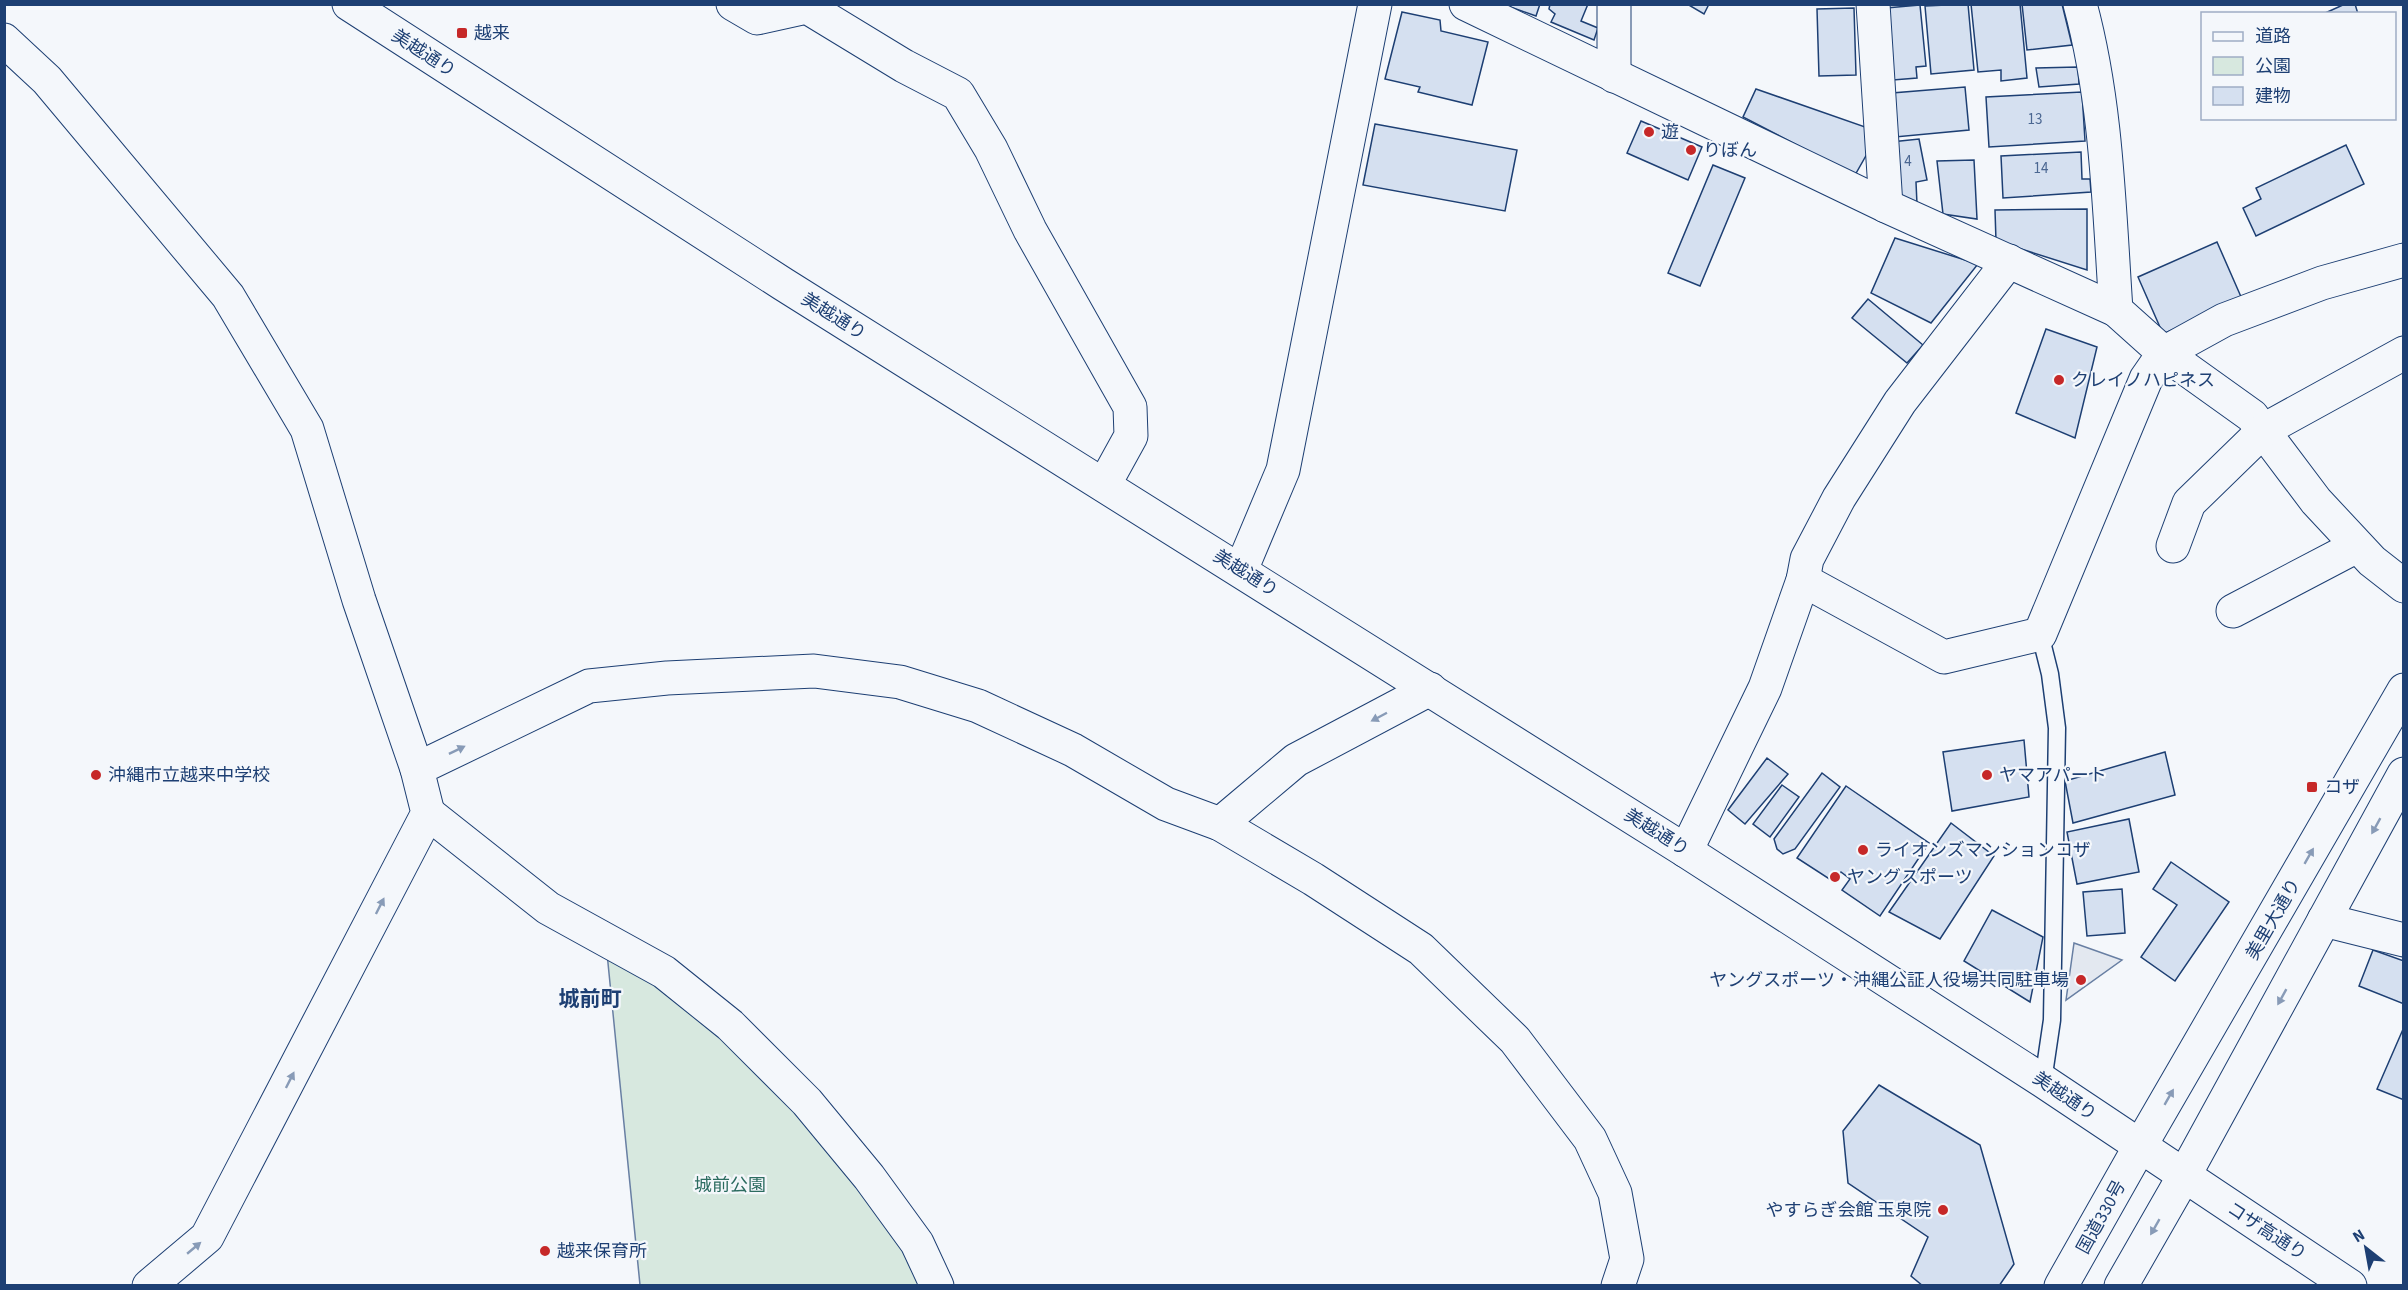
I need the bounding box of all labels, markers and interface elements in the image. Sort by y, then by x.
legend [2201,12,2396,120]
place label: 越来 [474,21,510,46]
street label: 美越通り [387,23,461,84]
text: 道路 [2255,24,2291,49]
marker: 越来 [455,26,469,40]
text: 公園 [2255,54,2291,79]
text: 建物 [2255,84,2291,109]
house number: 13 [2028,109,2042,130]
place label: 遊 [1661,120,1679,145]
marker: 遊 [1642,125,1656,139]
place label: りぼん [1703,138,1757,163]
marker: りぼん [1684,143,1698,157]
house number: 4 [1904,151,1912,172]
house number: 14 [2034,158,2049,179]
street label: 美越通り [797,287,871,346]
place label: クレイノハピネス [2071,368,2215,393]
marker: クレイノハピネス [2052,373,2066,387]
street label: 美越通り [1209,544,1283,603]
one-way arrow [1370,712,1387,722]
one-way arrow [448,745,465,754]
place label: 沖縄市立越来中学校 [108,763,270,788]
place label: ヤマアパート [1999,763,2107,788]
marker: 沖縄市立越来中学校 [89,768,103,782]
marker: ヤマアパート [1980,768,1994,782]
place label: コザ [2324,775,2360,800]
marker: コザ [2305,780,2319,794]
street label: 美越通り [1620,803,1694,862]
one-way arrow [2371,818,2381,835]
place label: ライオンズマンションコザ [1875,838,2091,863]
marker: ライオンズマンションコザ [1856,843,1870,857]
one-way arrow [2304,847,2314,864]
place label: ヤングスポーツ [1847,865,1973,890]
marker: ヤングスポーツ [1828,870,1842,884]
street label: 美里大通り [2240,874,2307,964]
one-way arrow [375,898,385,915]
place label: ヤングスポーツ・沖縄公証人役場共同駐車場 [1709,968,2069,993]
marker: ヤングスポーツ・沖縄公証人役場共同駐車場 [2074,973,2088,987]
district label: 城前町 [559,984,622,1014]
one-way arrow [2277,989,2287,1006]
street label: 美越通り [2028,1066,2102,1127]
one-way arrow [285,1071,295,1088]
one-way arrow [2163,1089,2174,1105]
park label: 城前公園 [694,1173,766,1198]
street label: 国道330号 [2071,1176,2132,1259]
street label: コザ高通り [2222,1196,2311,1266]
place label: やすらぎ会館 玉泉院 [1765,1198,1931,1223]
marker: やすらぎ会館 玉泉院 [1936,1203,1950,1217]
north arrow [2336,1218,2396,1278]
one-way arrow [2150,1219,2160,1236]
text: N [2349,1224,2369,1248]
place label: 越来保育所 [557,1239,647,1264]
one-way arrow [187,1242,202,1255]
marker: 越来保育所 [538,1244,552,1258]

